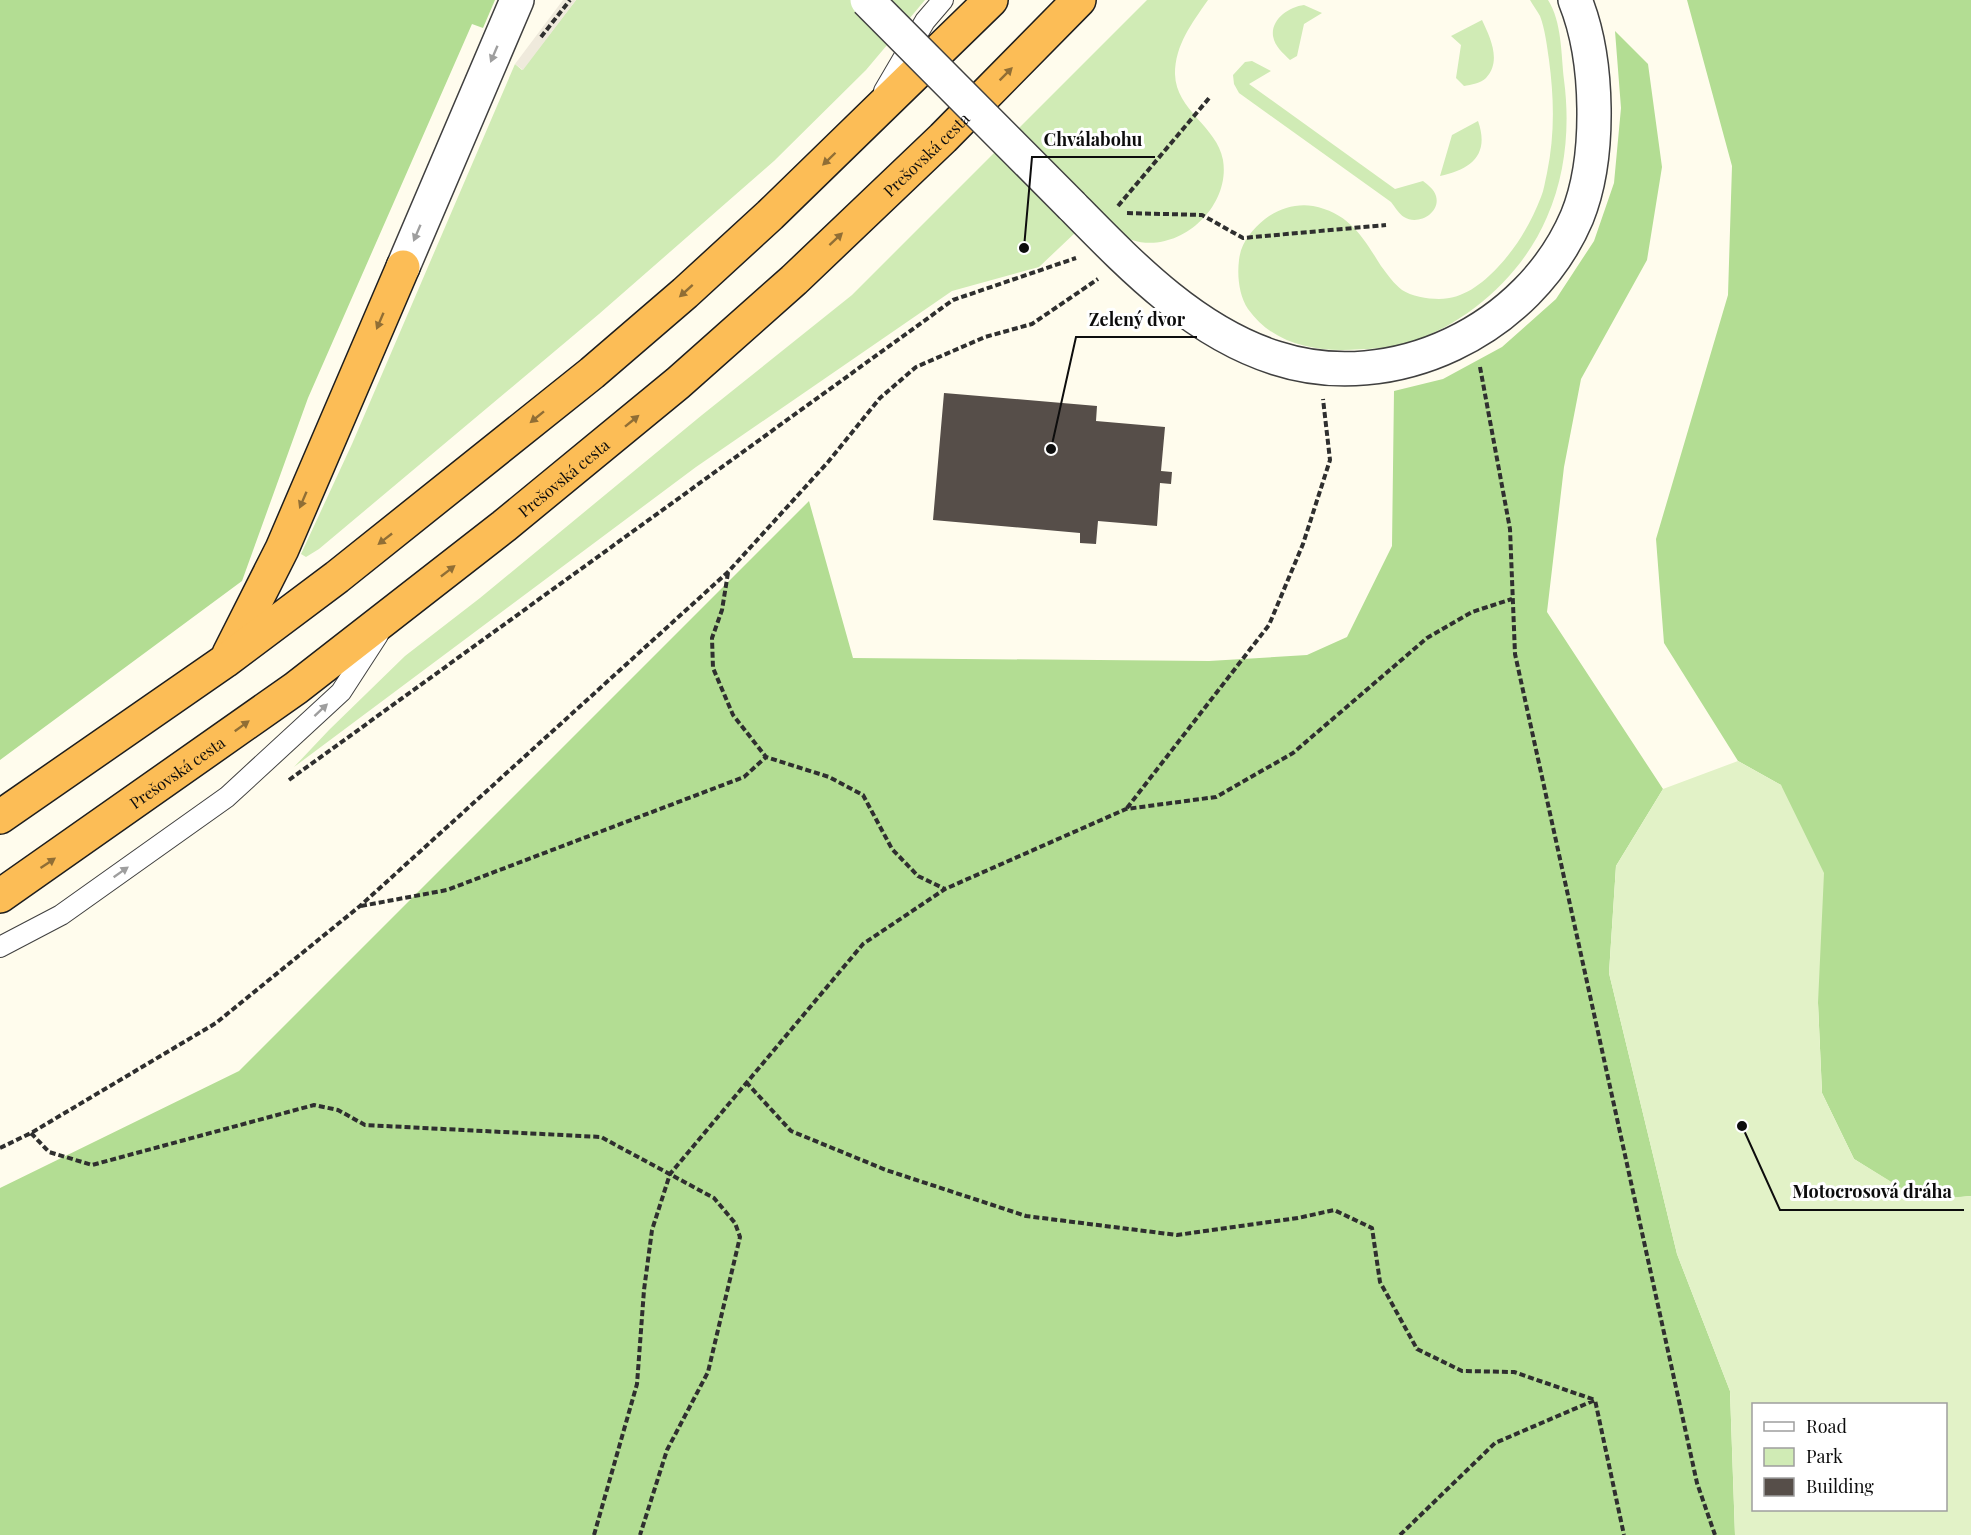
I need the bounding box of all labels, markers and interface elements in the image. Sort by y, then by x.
one-way arrow [489,45,499,63]
one-way arrow [999,67,1013,82]
street label: Prešovská cesta [878,107,973,201]
callout: Chválabohu [1032,121,1155,157]
text: Chválabohu [1043,127,1143,151]
one-way arrow [822,151,836,165]
one-way arrow [412,224,421,242]
one-way arrow [829,233,843,247]
one-way arrow [679,284,694,297]
callout: Zelený dvor [1076,301,1197,337]
text: Zelený dvor [1089,307,1186,331]
one-way arrow [374,312,384,330]
one-way arrow [530,411,545,423]
one-way arrow [624,415,640,428]
street label: Prešovská cesta [513,434,613,521]
one-way arrow [298,492,308,510]
one-way arrow [377,532,393,545]
one-way arrow [440,565,455,577]
one-way arrow [313,704,328,717]
one-way arrow [235,721,250,733]
street label: Prešovská cesta [125,731,229,813]
one-way arrow [40,857,56,869]
one-way arrow [113,867,129,878]
callout: Motocrosová dráha [1780,1174,1964,1210]
text: Motocrosová dráha [1792,1179,1952,1203]
legend [1752,1403,1947,1511]
text: Road [1806,1414,1847,1438]
text: Park [1806,1444,1843,1468]
text: Building [1806,1474,1874,1498]

